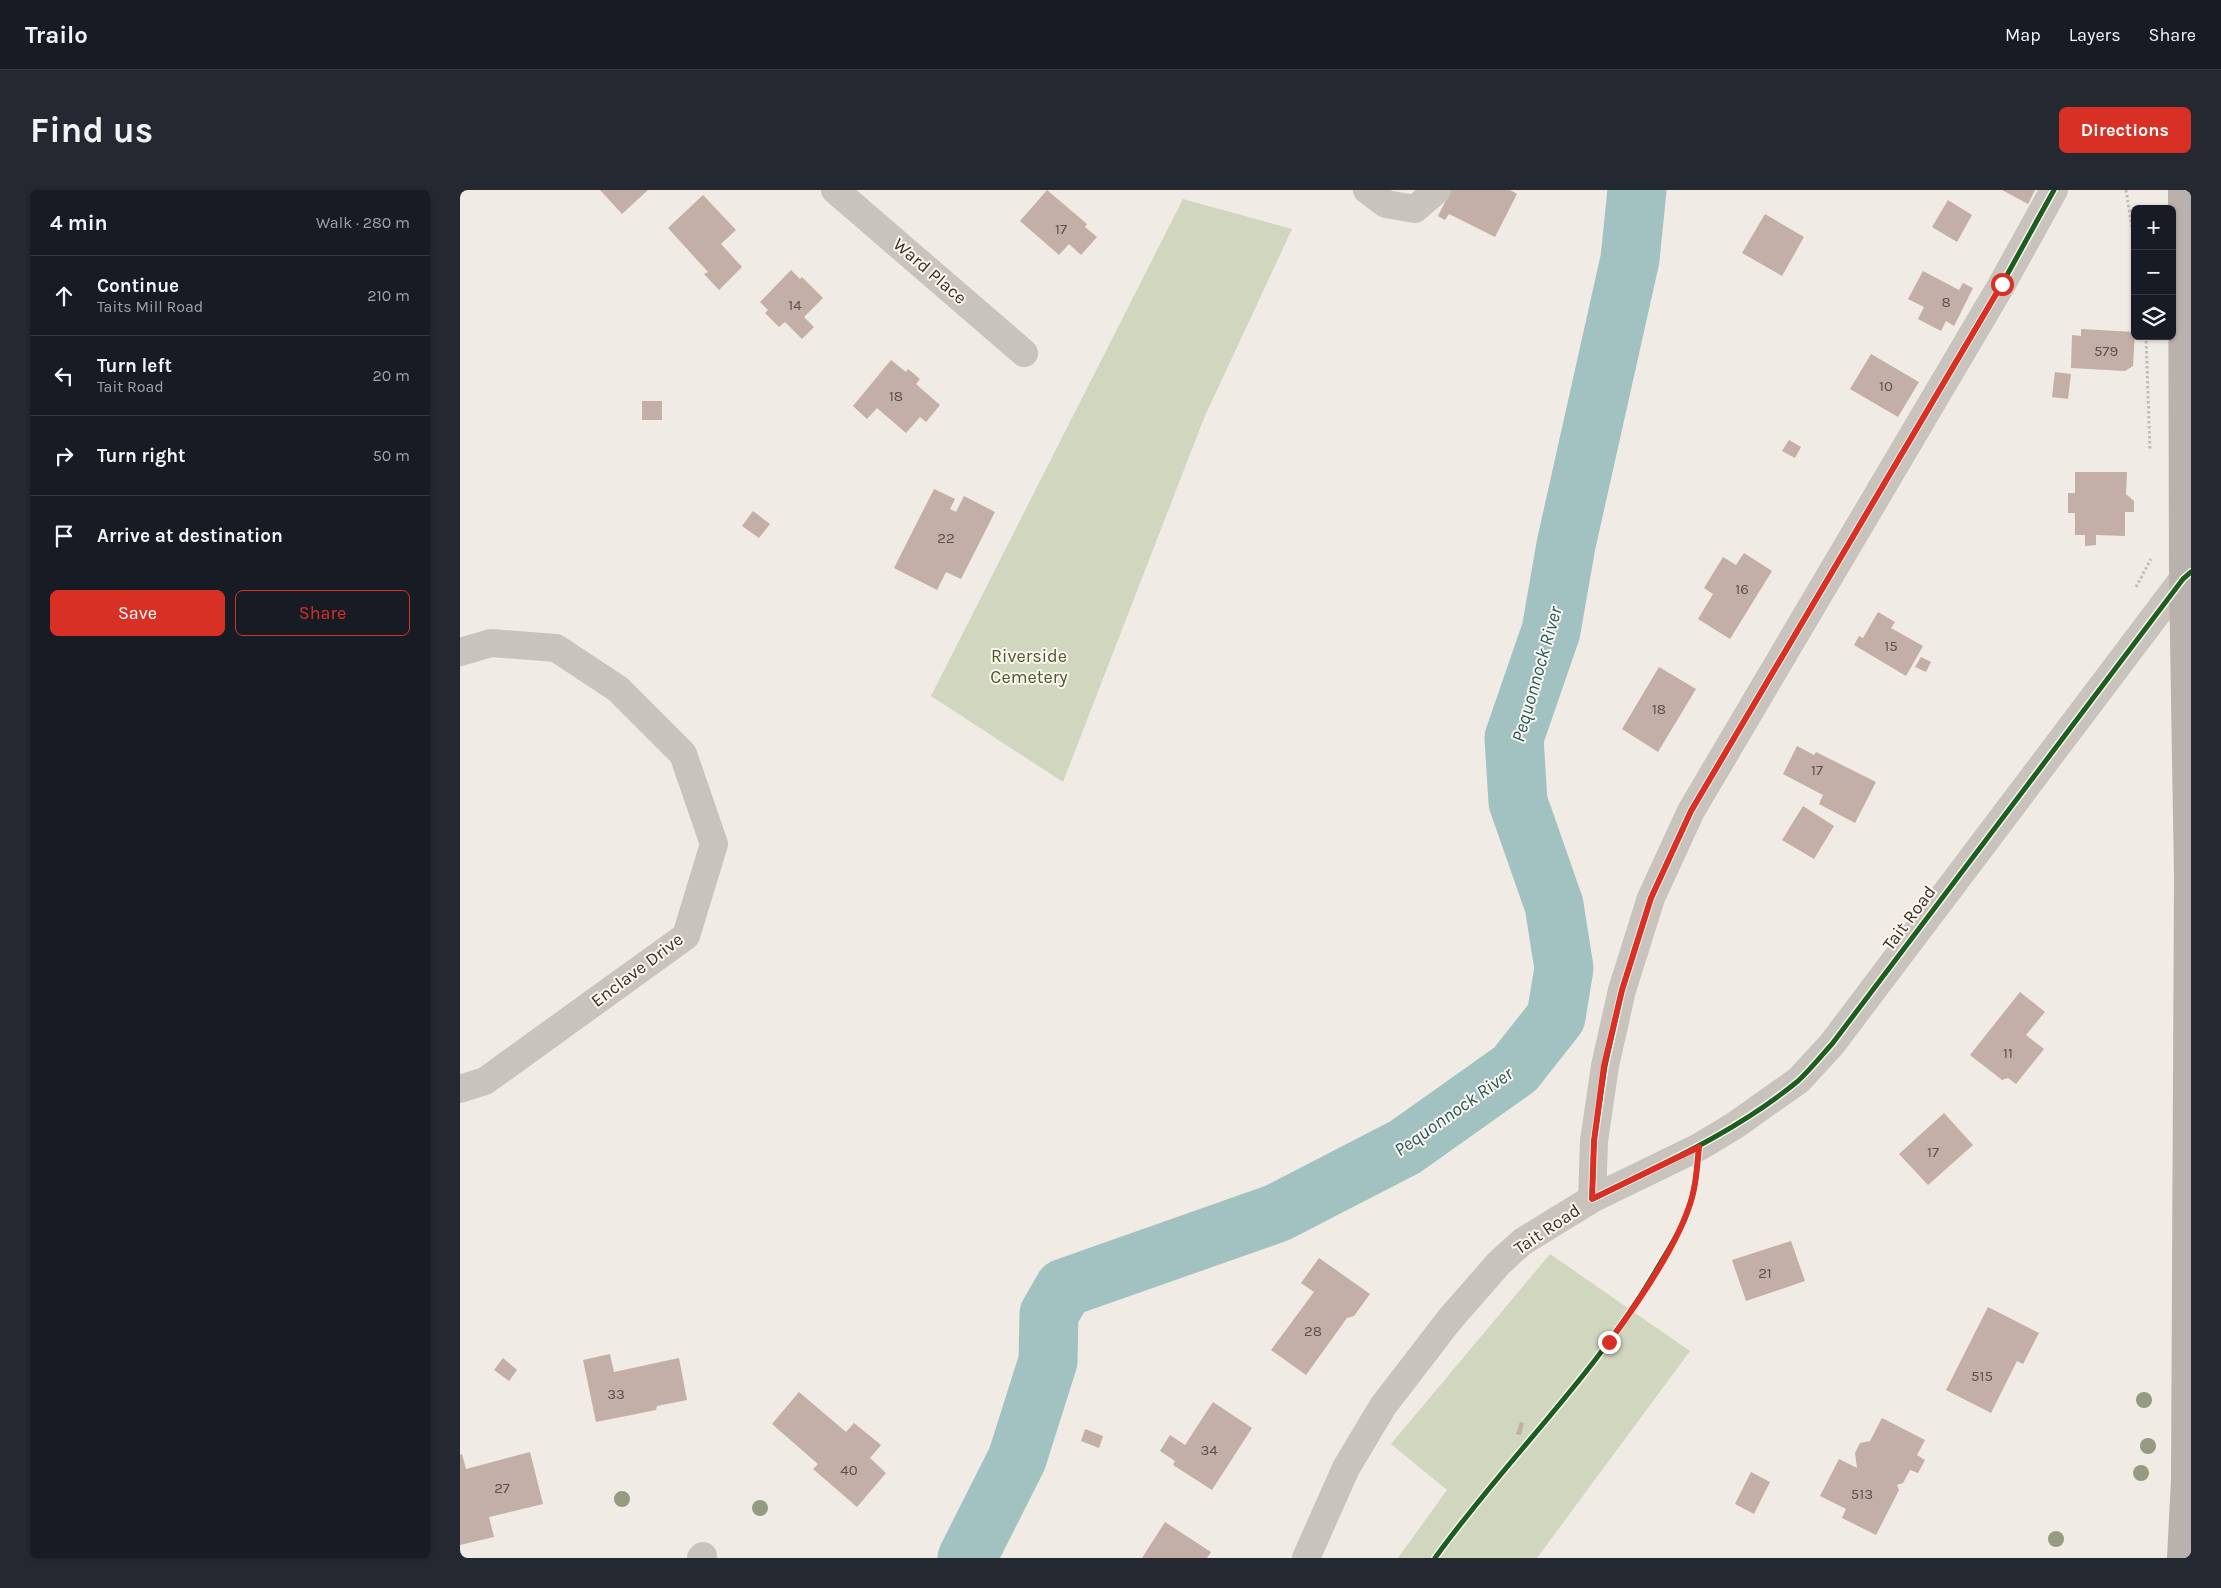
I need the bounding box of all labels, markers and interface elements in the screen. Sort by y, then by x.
text: Trailo [25,21,88,49]
text: Map [2005,24,2041,46]
text: Layers [2069,24,2121,46]
text: Share [2149,24,2196,46]
button: Directions [2059,107,2191,153]
text: Find us [30,110,153,151]
map controls [2131,205,2176,340]
button: + [2131,205,2176,250]
text: 4 min [50,211,108,235]
text: Walk · 280 m [316,213,410,232]
house number: 17 [1055,220,1067,238]
street label: Ward Place [889,233,971,309]
button: − [2131,250,2176,295]
route start [1991,273,2014,296]
text: Continue [97,275,179,297]
icon: ahead [50,282,78,310]
text: 210 m [367,286,410,305]
house number: 8 [1941,293,1951,311]
button: layers [2131,295,2176,340]
house number: 14 [788,296,802,314]
text: Taits Mill Road [97,297,203,316]
house number: 579 [2094,342,2118,360]
text: Turn left [97,355,172,377]
icon: left [50,362,78,390]
text: 20 m [372,366,410,385]
text: Tait Road [97,377,164,396]
house number: 10 [1879,377,1893,395]
house number: 18 [889,387,903,405]
icon: right [50,442,78,470]
text: Turn right [97,445,186,467]
text: 50 m [373,446,410,465]
icon: arrive [50,522,78,550]
text: Arrive at destination [97,525,283,547]
house number: 22 [937,529,955,547]
house number: 16 [1735,580,1749,598]
button: Save [50,590,225,636]
button: Share [235,590,410,636]
water label: Pequonnock River [1507,603,1567,745]
house number: 15 [1884,637,1898,655]
park label: Riverside Cemetery [990,645,1068,688]
house number: 18 [1652,700,1666,718]
house number: 17 [1811,761,1823,779]
street label: Tait Road [1878,881,1940,955]
street label: Enclave Drive [587,928,687,1012]
house number: 11 [2003,1044,2013,1062]
water label: Pequonnock River [1390,1062,1518,1161]
house number: 17 [1927,1143,1939,1161]
street label: Tait Road [1510,1199,1584,1259]
house number: 21 [1758,1264,1772,1282]
house number: 28 [1304,1322,1322,1340]
route end [1598,1331,1621,1354]
house number: 515 [1971,1367,1993,1385]
house number: 33 [607,1385,625,1403]
house number: 34 [1200,1441,1218,1459]
house number: 40 [840,1461,858,1479]
house number: 27 [494,1479,510,1497]
house number: 513 [1851,1485,1873,1503]

